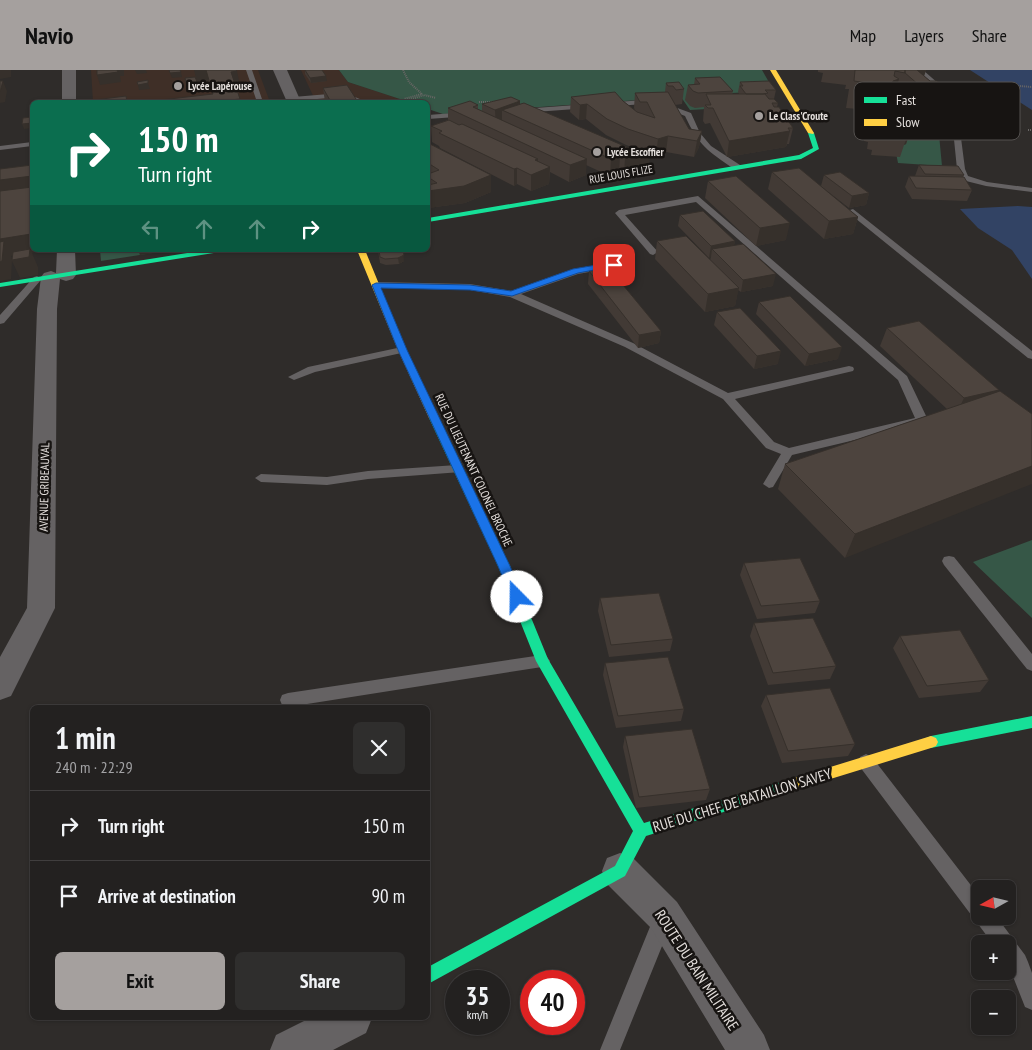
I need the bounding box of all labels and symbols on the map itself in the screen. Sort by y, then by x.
place label: Lycée Lapérouse [188,79,252,93]
marker: Lycée Lapérouse [172,80,184,92]
legend [854,82,1020,140]
text: Fast [896,91,916,109]
place label: Le Class'Croute [769,109,828,123]
marker: Le Class'Croute [753,110,765,122]
text: Slow [896,113,920,131]
place label: Lycée Escoffier [607,145,664,159]
marker: Lycée Escoffier [591,146,603,158]
street label: RUE LOUIS FLIZE [588,161,654,187]
pin [593,244,635,286]
street label: RUE DU LIEUTENANT COLONEL BROCHE [432,391,516,549]
street label: AVENUE GRIBEAUVAL [36,442,52,532]
position arrow [490,570,542,622]
street label: RUE DU CHEF DE BATAILLON SAVEY [650,764,834,836]
north arrow [971,880,1016,925]
street label: ROUTE DU BAIN MILITAIRE [651,906,743,1034]
speed limit sign: 40 [520,970,585,1035]

